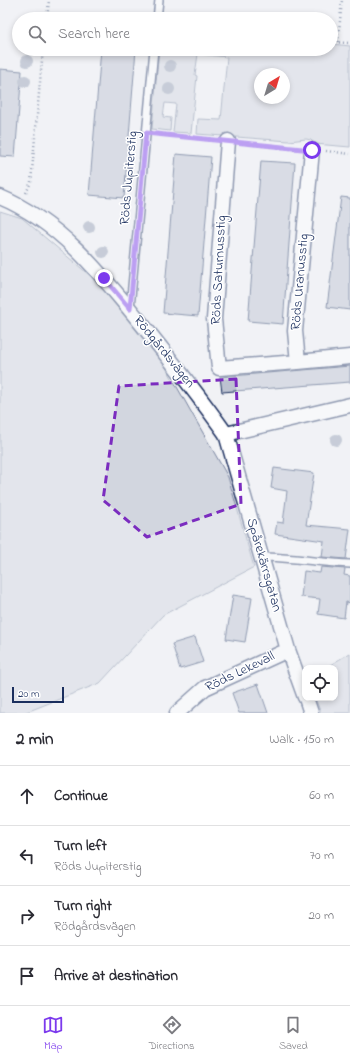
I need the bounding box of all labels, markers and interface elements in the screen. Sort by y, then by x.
search box [12,12,338,56]
icon: search [26,23,48,45]
text: Search here [58,23,130,45]
north arrow [254,68,290,104]
street label: Röds Jupiterstig [114,130,145,226]
route start [303,141,321,159]
street label: Röds Saturnusstig [206,215,233,325]
street label: Röds Uranusstig [285,233,316,331]
route end [95,269,113,287]
street label: Rödgårdsvägen [127,311,200,394]
street label: Spårekärrsgatan [240,516,287,615]
street label: Röds Lekevall [202,646,278,698]
map controls [302,665,338,701]
button: locate [302,665,338,701]
scale bar [12,685,64,704]
text: 20 m [18,686,40,702]
text: 2 min [16,727,53,752]
text: Walk · 150 m [269,730,334,749]
icon: ahead [16,785,38,807]
text: Continue [54,785,108,807]
text: 60 m [309,786,334,805]
text: Turn left [54,835,107,857]
icon: left [16,845,38,867]
text: 70 m [310,846,334,865]
text: Röds Jupiterstig [54,857,142,876]
text: Turn right [54,895,112,917]
icon: right [16,905,38,927]
text: 20 m [309,906,334,925]
text: Rödgårdsvägen [54,917,136,936]
icon: arrive [16,965,38,987]
text: Arrive at destination [54,965,178,987]
tab: Map [42,1014,64,1054]
tab: Directions [149,1014,195,1054]
tab: Saved [279,1014,308,1054]

